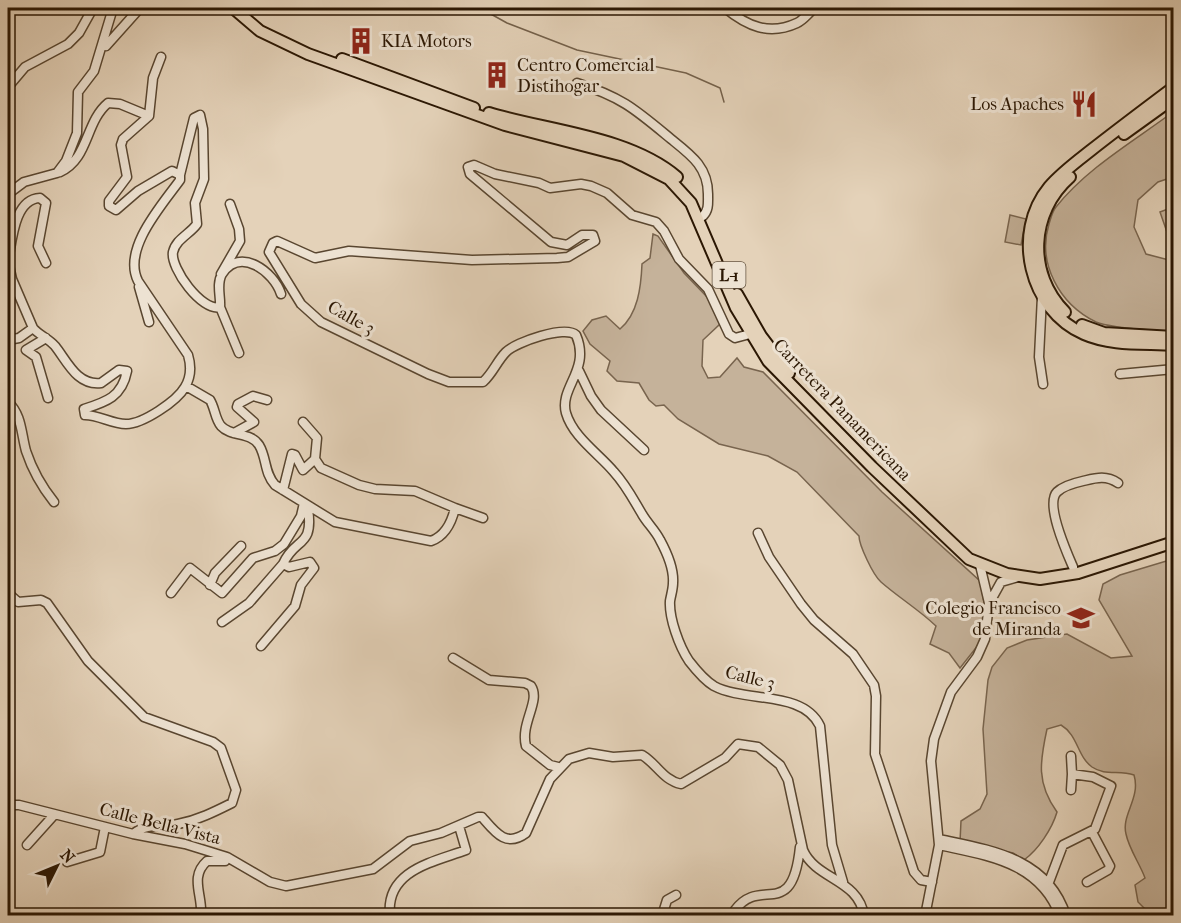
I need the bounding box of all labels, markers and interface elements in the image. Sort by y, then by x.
building icon: KIA Motors [346,26,376,56]
place label: KIA Motors [381,31,472,52]
place label: Centro Comercial Distihogar [517,55,654,97]
building icon: Centro Comercial Distihogar [482,60,512,90]
restaurant icon: Los Apaches [1069,89,1099,119]
place label: Los Apaches [970,94,1064,115]
road number: L-1 [712,262,746,288]
street label: Calle 3 [324,297,378,339]
street label: Carretera Panamericana [769,335,916,486]
place label: Colegio Francisco de Miranda [925,598,1062,640]
school or university icon: Colegio Francisco de Miranda [1066,603,1096,633]
street label: Calle 3 [723,662,777,694]
street label: Calle Bella Vista [97,799,223,849]
north arrow [27,836,87,896]
text: N [57,845,79,868]

